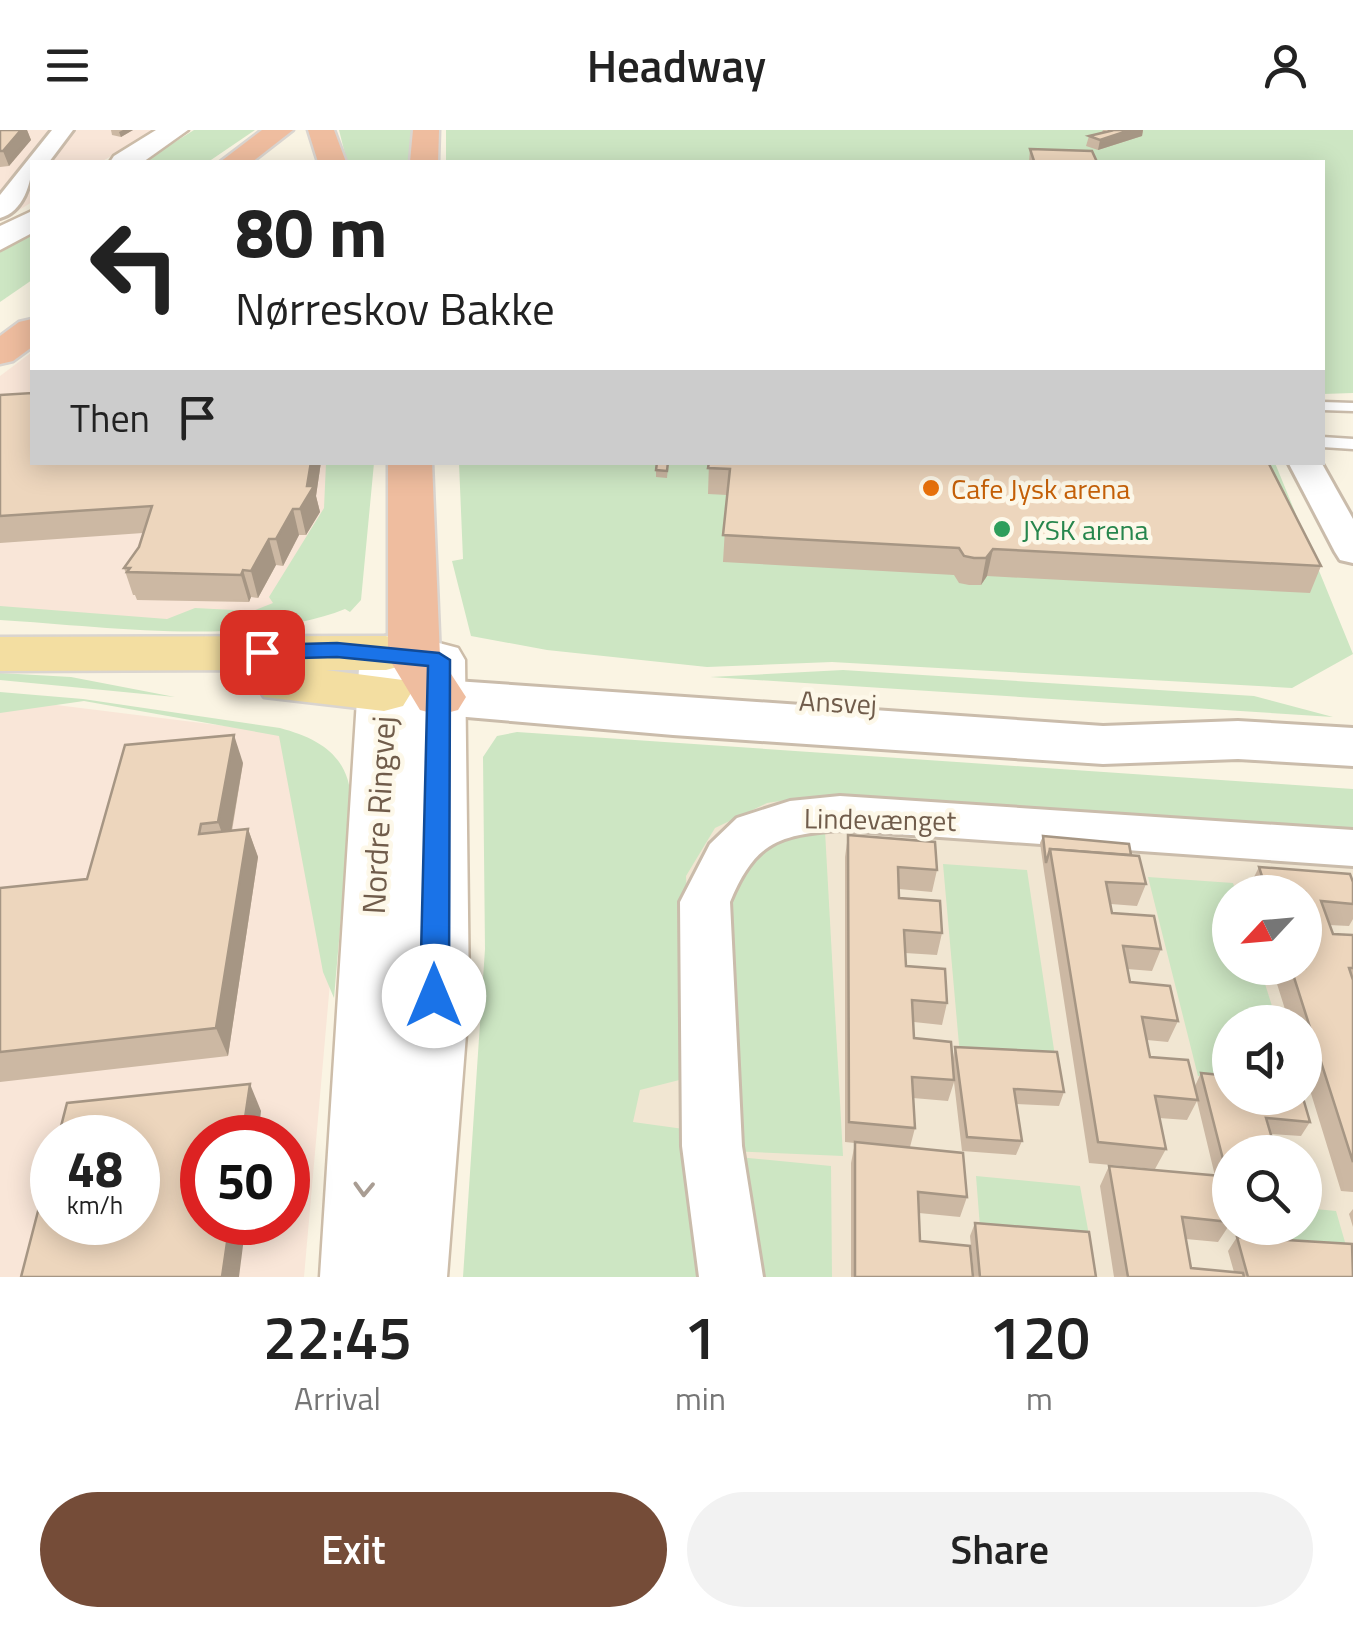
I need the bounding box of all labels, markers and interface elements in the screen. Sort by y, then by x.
text: Headway [587,31,766,99]
icon: menu [40,38,95,93]
icon: person [1258,38,1313,93]
text: 80 m [235,178,388,284]
icon: left [70,200,200,330]
text: Nørreskov Bakke [235,274,555,342]
text: Then [70,389,150,447]
icon: arrive [170,390,225,445]
place label: Cafe Jysk arena [951,467,1130,510]
marker: Cafe Jysk arena [920,477,942,499]
place label: JYSK arena [1022,508,1149,551]
marker: JYSK arena [991,518,1013,540]
pin [220,610,305,695]
icon: arrive [235,625,290,680]
street label: Ansvej [798,678,878,726]
street label: Nordre Ringvej [349,715,407,915]
street label: Lindevænget [803,796,957,842]
north arrow [1212,875,1322,985]
map controls [1212,875,1322,1245]
position arrow [382,944,486,1048]
button: sound [1212,1005,1322,1115]
speed limit sign: 50 [180,1115,310,1245]
text: 48 [67,1130,123,1206]
button: search [1212,1135,1322,1245]
one-way arrow [353,1182,374,1198]
text: km/h [67,1186,123,1224]
text: 22:45 [263,1291,412,1382]
text: 1 [684,1291,717,1382]
text: 120 [989,1291,1090,1382]
text: Arrival [294,1374,381,1422]
text: min [675,1374,726,1422]
text: m [1026,1374,1053,1422]
button: Exit [40,1492,667,1607]
button: Share [687,1492,1313,1607]

